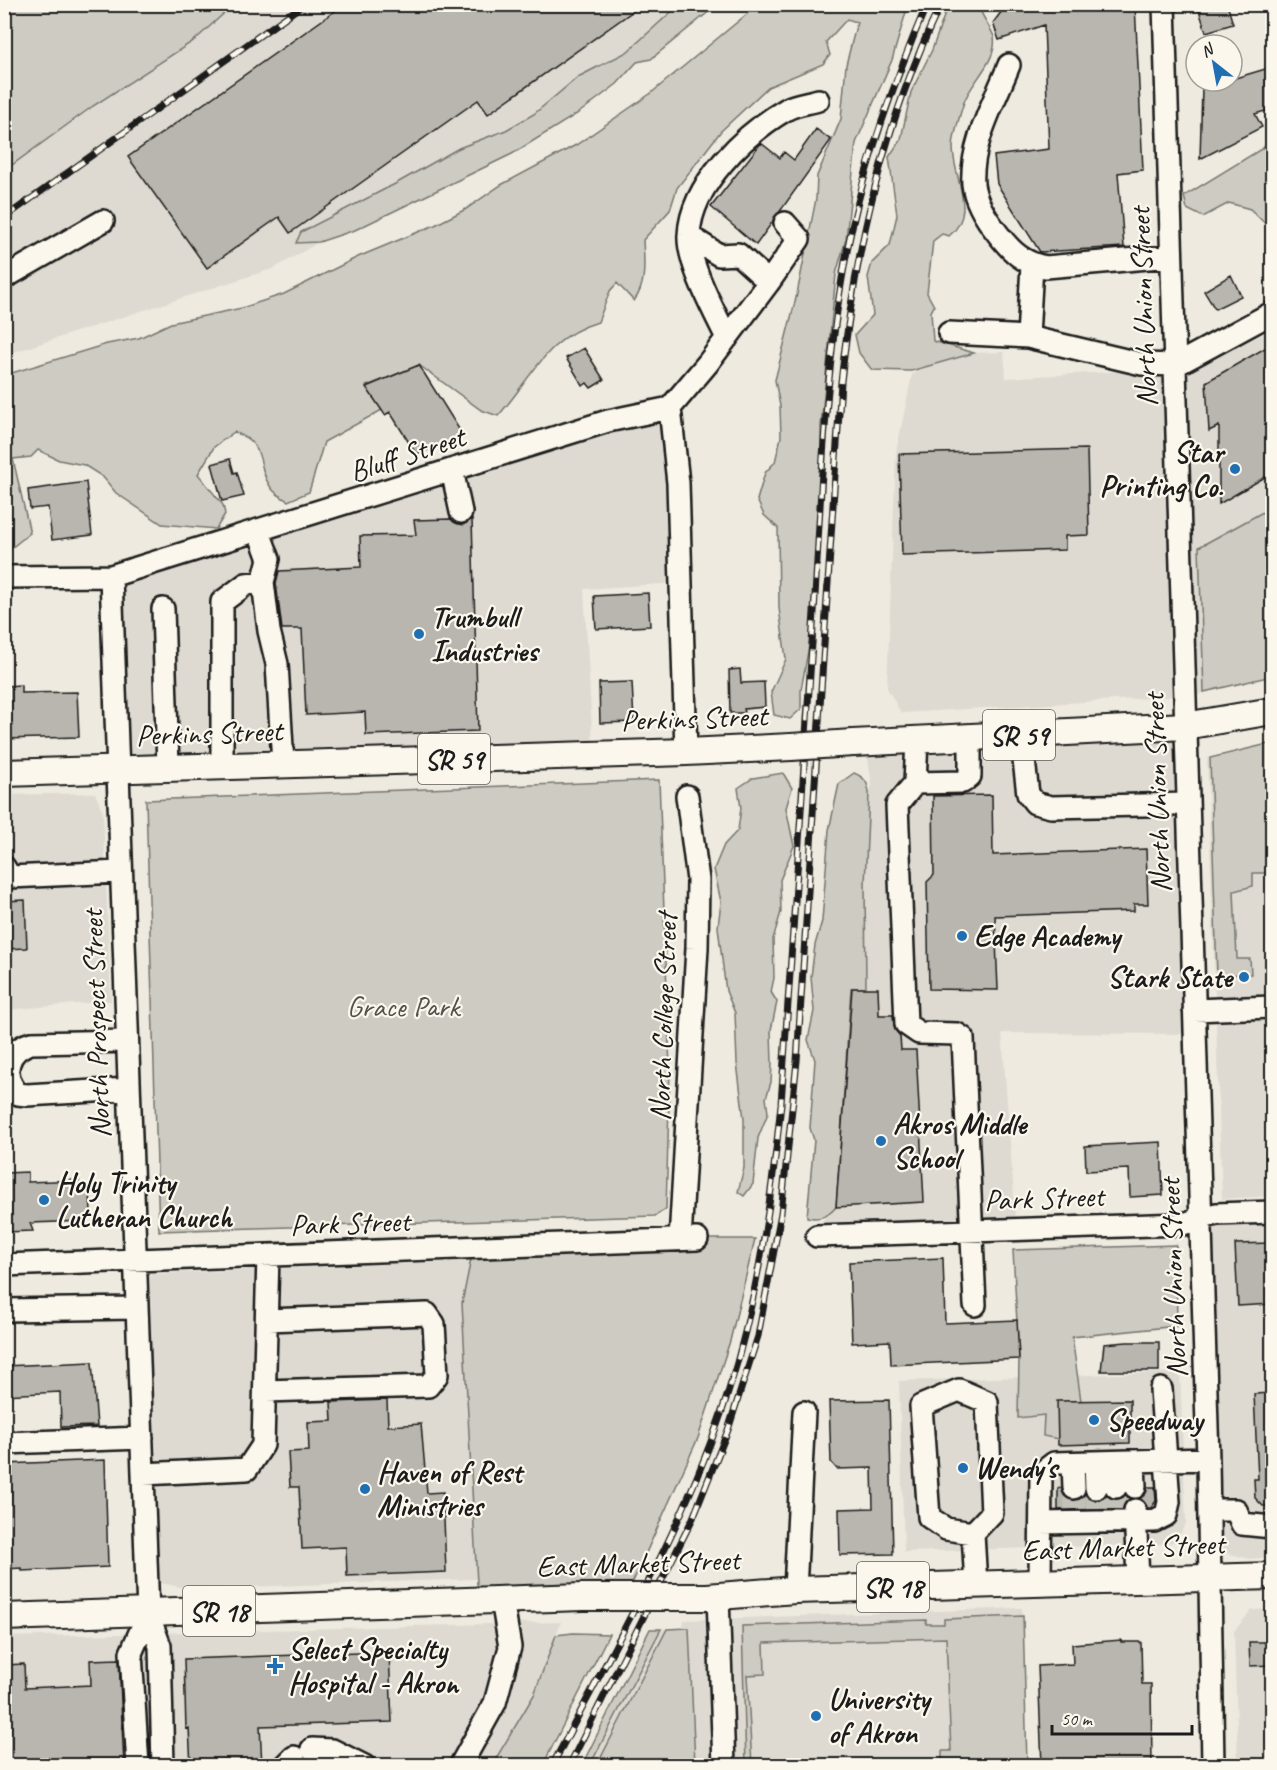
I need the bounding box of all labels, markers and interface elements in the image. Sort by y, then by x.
north arrow [1184,33,1244,93]
text: N [1197,38,1219,62]
street label: North Union Street [1120,203,1165,408]
street label: Bluff Street [345,417,472,490]
place label: Star Printing Co. [1099,433,1226,505]
marker: Star Printing Co. [1228,462,1242,476]
place label: Trumbull Industries [431,598,541,670]
marker: Trumbull Industries [412,627,426,641]
street label: North Union Street [1134,689,1179,894]
street label: Perkins Street [620,696,771,740]
road number: SR 59 [983,710,1055,760]
street label: Perkins Street [135,711,286,755]
road number: SR 59 [418,734,490,784]
street label: North Prospect Street [73,906,119,1139]
street label: North College Street [640,908,686,1122]
place label: Edge Academy [974,917,1123,955]
marker: Edge Academy [955,929,969,943]
place label: Stark State [1107,958,1234,996]
marker: Stark State [1237,970,1251,984]
park label: Grace Park [347,987,461,1025]
place label: Akros Middle School [893,1105,1028,1177]
marker: Akros Middle School [874,1134,888,1148]
place label: Holy Trinity Lutheran Church [56,1164,233,1236]
street label: North Union Street [1150,1174,1195,1379]
street label: Park Street [984,1177,1107,1219]
marker: Holy Trinity Lutheran Church [37,1193,51,1207]
street label: Park Street [290,1202,413,1244]
place label: Speedway [1106,1401,1205,1439]
marker: Speedway [1087,1413,1101,1427]
place label: Wendy's [975,1449,1060,1487]
place label: Haven of Rest Ministries [377,1453,525,1525]
marker: Wendy's [956,1461,970,1475]
marker: Haven of Rest Ministries [358,1482,372,1496]
street label: East Market Street [1021,1524,1228,1570]
street label: East Market Street [536,1540,743,1586]
road number: SR 18 [857,1562,929,1612]
road number: SR 18 [183,1586,255,1636]
place label: Select Specialty Hospital - Akron [288,1630,460,1702]
marker: Select Specialty Hospital - Akron [266,1657,284,1675]
place label: University of Akron [828,1680,932,1752]
scale bar [1052,1698,1192,1736]
text: 50 m [1061,1708,1094,1730]
marker: University of Akron [809,1709,823,1723]

